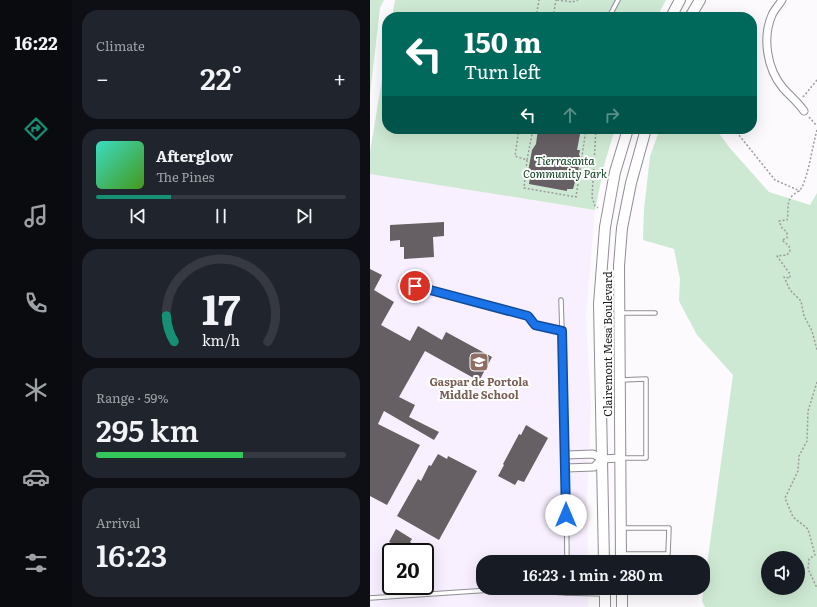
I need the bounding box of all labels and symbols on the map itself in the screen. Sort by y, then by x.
park label: Tierrasanta Community Park [523,152,607,181]
pin [398,269,432,303]
street label: Clairemont Mesa Boulevard [599,271,615,417]
school or university icon: Gaspar de Portola Middle School [468,351,490,373]
place label: Gaspar de Portola Middle School [429,373,529,402]
position arrow [545,494,587,536]
speed limit sign: 20 [382,543,434,595]

